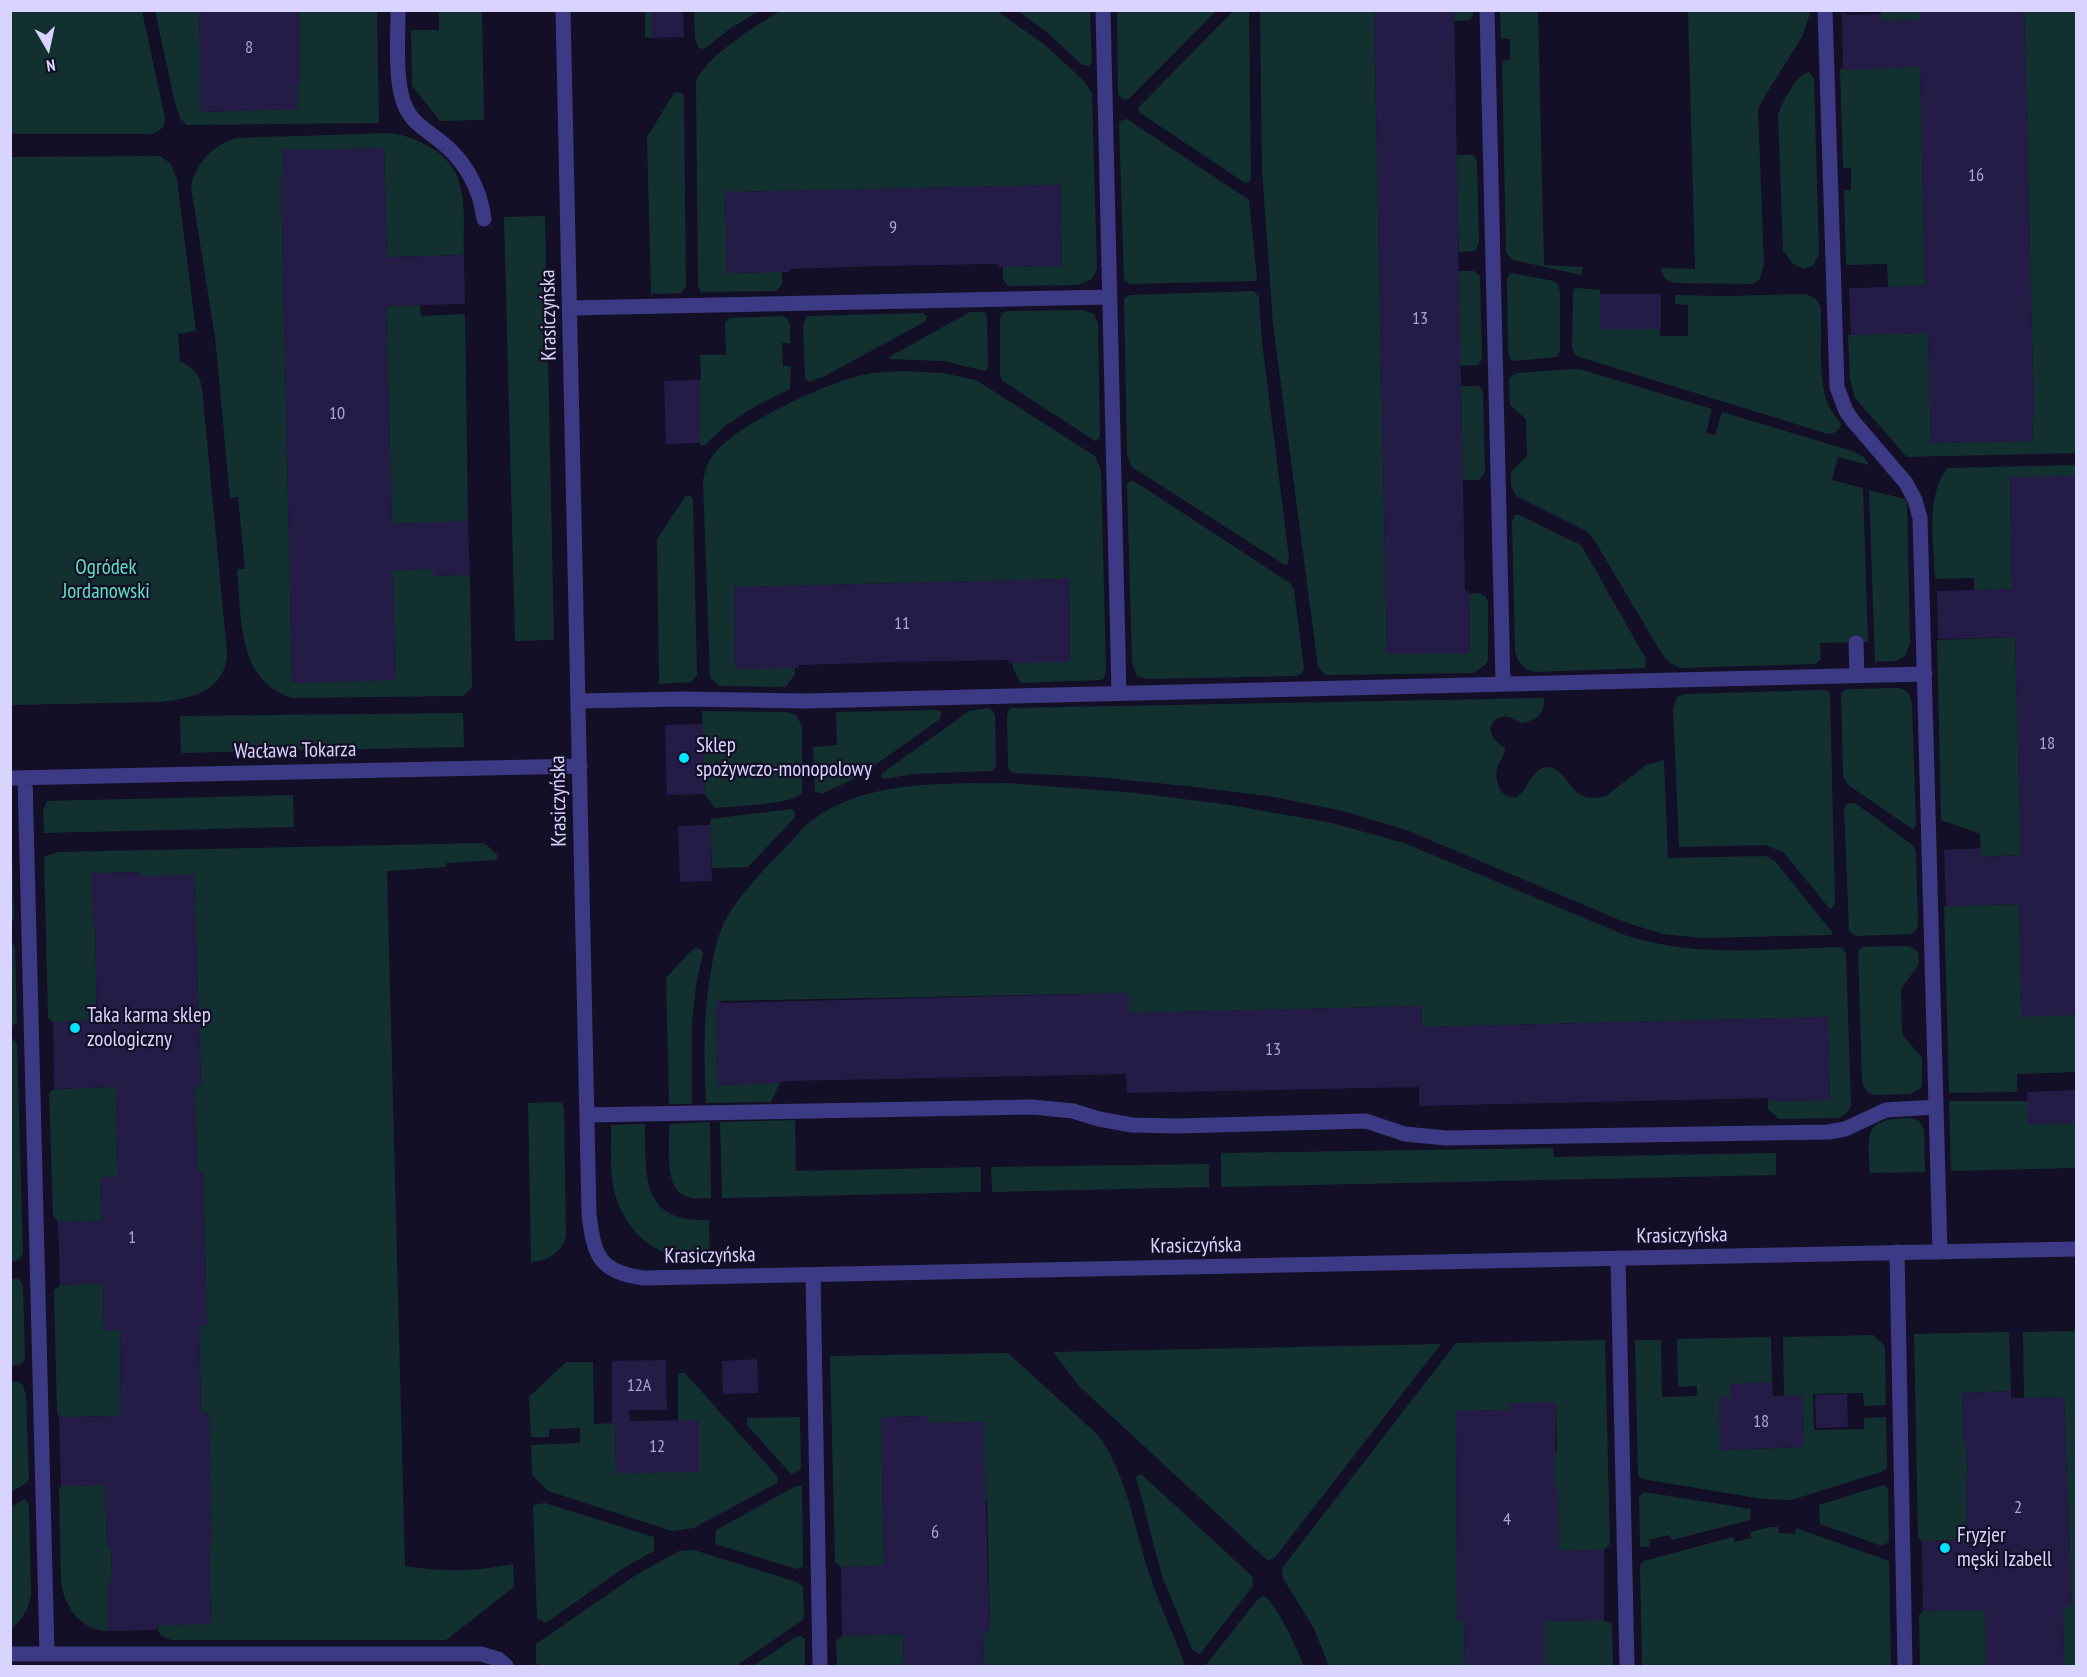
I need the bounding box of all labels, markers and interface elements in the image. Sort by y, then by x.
north arrow [18,18,78,78]
house number: 8 [245,37,253,59]
text: N [45,55,57,76]
house number: 16 [1968,165,1984,187]
house number: 9 [889,217,897,239]
street label: Krasiczyńska [536,269,562,361]
house number: 13 [1412,308,1428,330]
house number: 10 [329,403,345,425]
park label: Ogródek Jordanowski [62,555,150,605]
house number: 11 [894,613,910,635]
place label: Sklep spożywczo-monopolowy [696,733,872,783]
house number: 18 [2039,733,2055,755]
street label: Wacława Tokarza [234,737,356,765]
marker: Sklep spożywczo-monopolowy [677,751,691,765]
street label: Krasiczyńska [546,755,572,847]
place label: Taka karma sklep zoologiczny [87,1003,211,1053]
marker: Taka karma sklep zoologiczny [68,1021,82,1035]
house number: 13 [1265,1039,1281,1061]
street label: Krasiczyńska [1636,1223,1728,1249]
house number: 1 [128,1227,136,1249]
street label: Krasiczyńska [1150,1233,1242,1259]
street label: Krasiczyńska [664,1243,756,1269]
house number: 12A [627,1375,651,1397]
house number: 18 [1753,1411,1769,1433]
house number: 12 [649,1436,665,1458]
house number: 2 [2014,1497,2022,1519]
house number: 4 [1503,1509,1511,1531]
house number: 6 [931,1522,939,1544]
place label: Fryzjer męski Izabell [1957,1523,2052,1573]
marker: Fryzjer męski Izabell [1938,1541,1952,1555]

